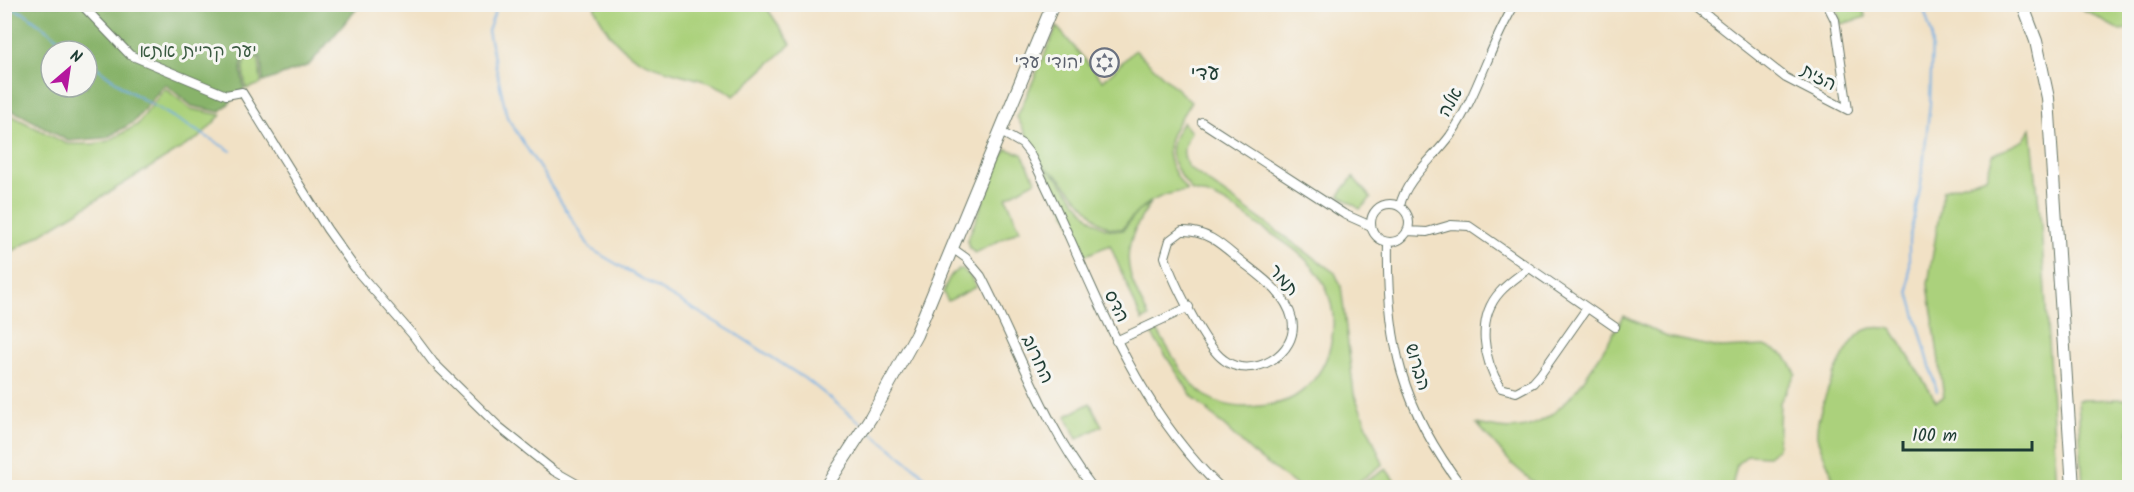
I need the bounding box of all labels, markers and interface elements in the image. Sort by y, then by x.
park label: יער קריית אתא [139,38,257,67]
north arrow [39,39,99,99]
text: N [65,44,86,71]
synagogue icon: יהודי עדי [1088,46,1120,78]
place label: יהודי עדי [1015,49,1083,78]
street label: הזית [1795,56,1841,100]
district label: עדי [1190,58,1220,91]
street label: אלה [1431,82,1471,123]
street label: תמר [1260,258,1305,304]
street label: הדס [1095,285,1136,328]
street label: החרוב [1013,330,1061,389]
street label: הברוש [1396,340,1438,395]
scale bar [1903,414,2032,452]
text: 100 m [1912,422,1957,451]

